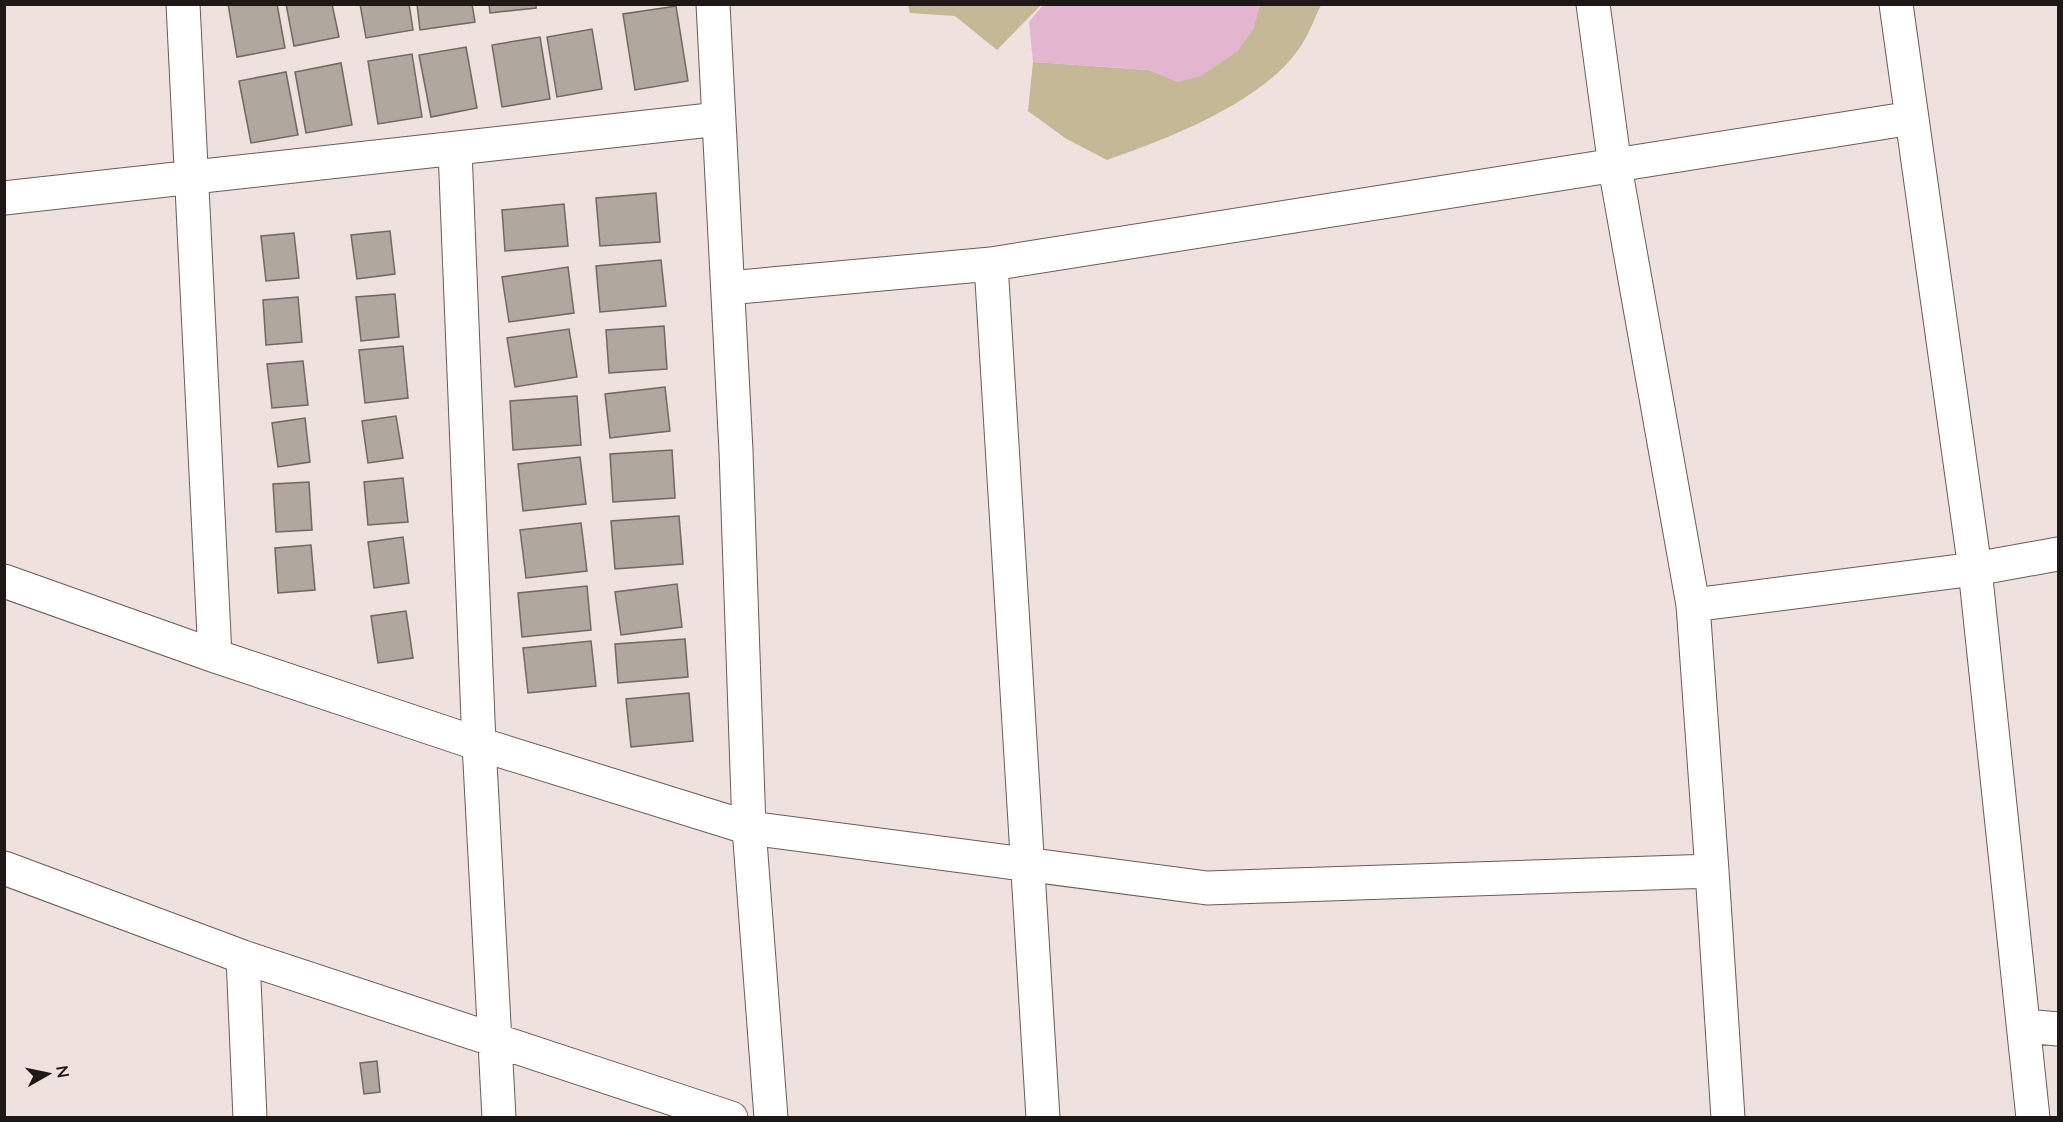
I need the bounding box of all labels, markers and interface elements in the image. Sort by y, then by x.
north arrow [18,1044,78,1104]
text: N [53,1064,74,1079]

